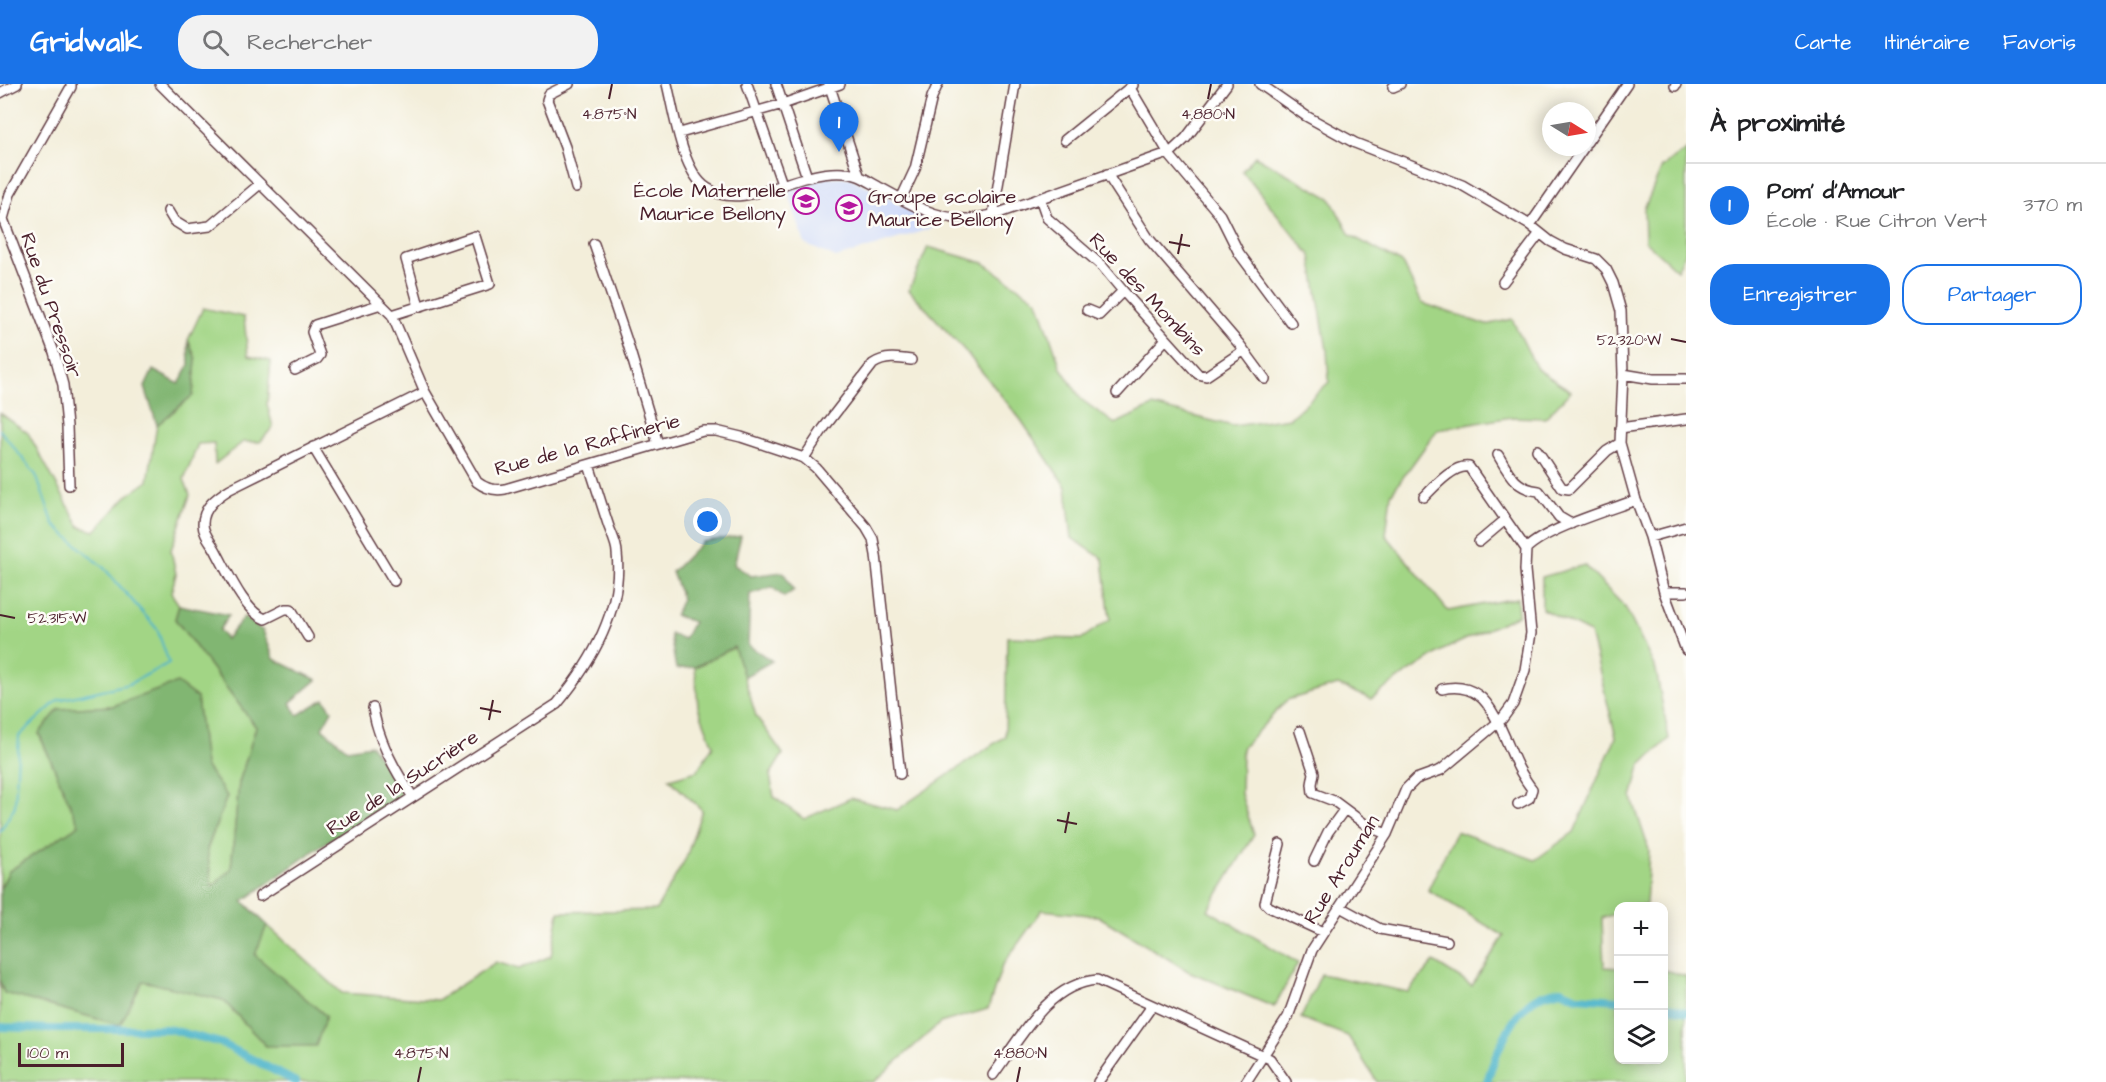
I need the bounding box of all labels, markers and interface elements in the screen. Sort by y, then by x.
search box [178,15,598,69]
text: Gridwalk [30,23,142,62]
icon: search [199,26,232,59]
text: Rechercher [247,27,372,58]
text: Carte [1795,28,1852,57]
text: Itinéraire [1885,28,1970,57]
text: Favoris [2003,28,2076,57]
north arrow [1542,102,1596,156]
pin: 1 [820,103,858,152]
text: 4.875°N [582,104,636,125]
text: 4.880°N [1181,104,1235,125]
text: À proximité [1710,105,1845,141]
text: Pom' d'Amour [1767,176,1905,207]
place label: École Maternelle Maurice Bellony [634,177,786,229]
place label: Groupe scolaire Maurice Bellony [868,183,1017,235]
school or university icon: École Maternelle Maurice Bellony [791,186,821,216]
text: 1 [1728,191,1731,219]
text: 370 m [2023,191,2082,219]
school or university icon: Groupe scolaire Maurice Bellony [834,193,864,223]
text: École · Rue Citron Vert [1767,207,1987,235]
street label: Rue des Mombins [1082,227,1212,363]
street label: Rue du Pressoir [13,229,89,382]
button: Enregistrer [1710,264,1890,325]
button: Partager [1902,264,2082,325]
text: 52.320°W [1597,330,1661,351]
street label: Rue de la Raffinerie [492,407,683,483]
your location [693,507,722,536]
text: 52.315°W [28,608,86,629]
street label: Rue de la Sucrière [321,723,484,843]
street label: Rue Arouman [1297,809,1387,930]
map controls [1614,902,1668,1064]
button: + [1614,902,1668,956]
button: − [1614,956,1668,1010]
button: layers [1614,1010,1668,1064]
scale bar [18,1040,124,1068]
text: 100 m [27,1042,68,1064]
text: 4.875°N [394,1043,448,1064]
text: 4.880°N [993,1043,1047,1064]

